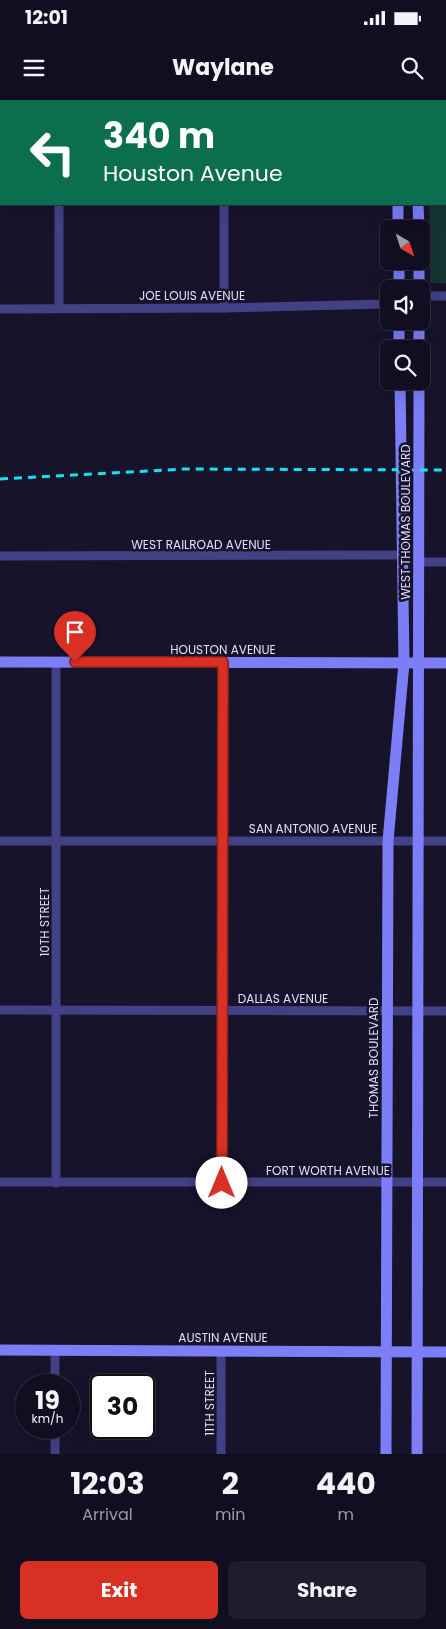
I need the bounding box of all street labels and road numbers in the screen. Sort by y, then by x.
street label: JOE LOUIS AVENUE [139,287,245,304]
street label: WEST THOMAS BOULEVARD [397,444,414,600]
street label: WEST RAILROAD AVENUE [131,536,271,553]
street label: HOUSTON AVENUE [170,641,276,658]
street label: SAN ANTONIO AVENUE [249,820,377,837]
street label: 10TH STREET [36,887,53,957]
street label: DALLAS AVENUE [238,990,328,1007]
street label: THOMAS BOULEVARD [365,997,382,1119]
street label: FORT WORTH AVENUE [266,1162,390,1179]
street label: AUSTIN AVENUE [178,1329,268,1346]
street label: 11TH STREET [201,1370,218,1436]

